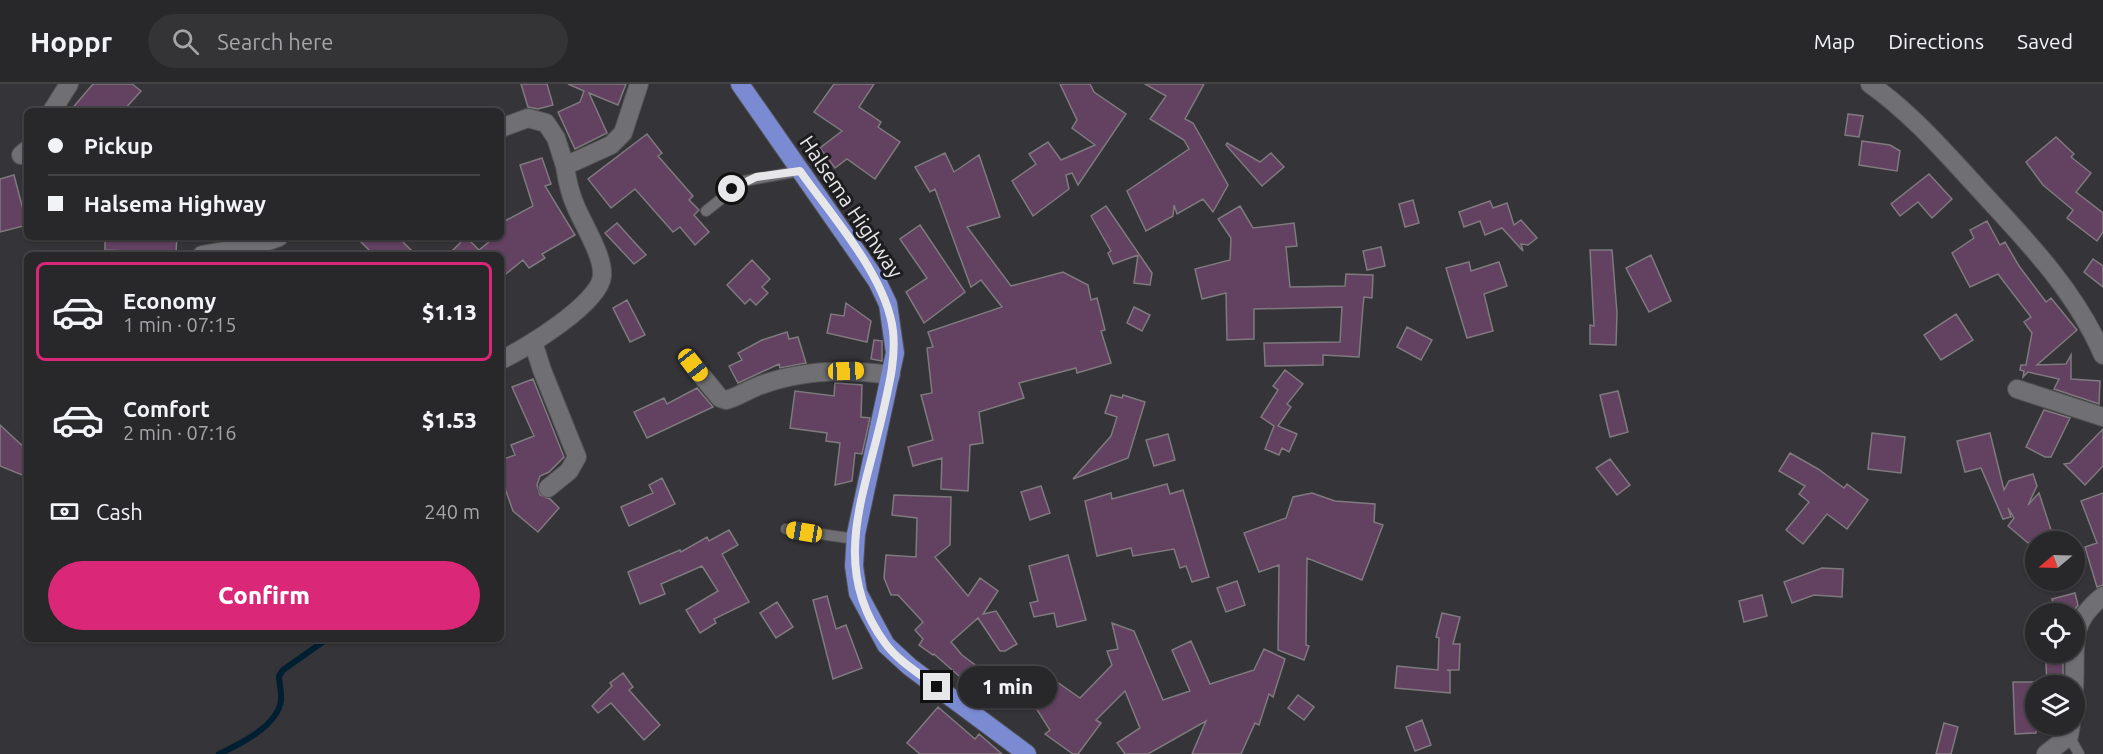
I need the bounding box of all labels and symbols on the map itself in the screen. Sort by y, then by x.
street label: Halsema Highway [795,131,908,282]
route start [718,175,745,202]
car [675,345,711,385]
car [828,361,864,381]
car [785,520,823,544]
north arrow [2025,531,2085,591]
callout: 1 min [958,666,1057,708]
route end [923,673,950,700]

